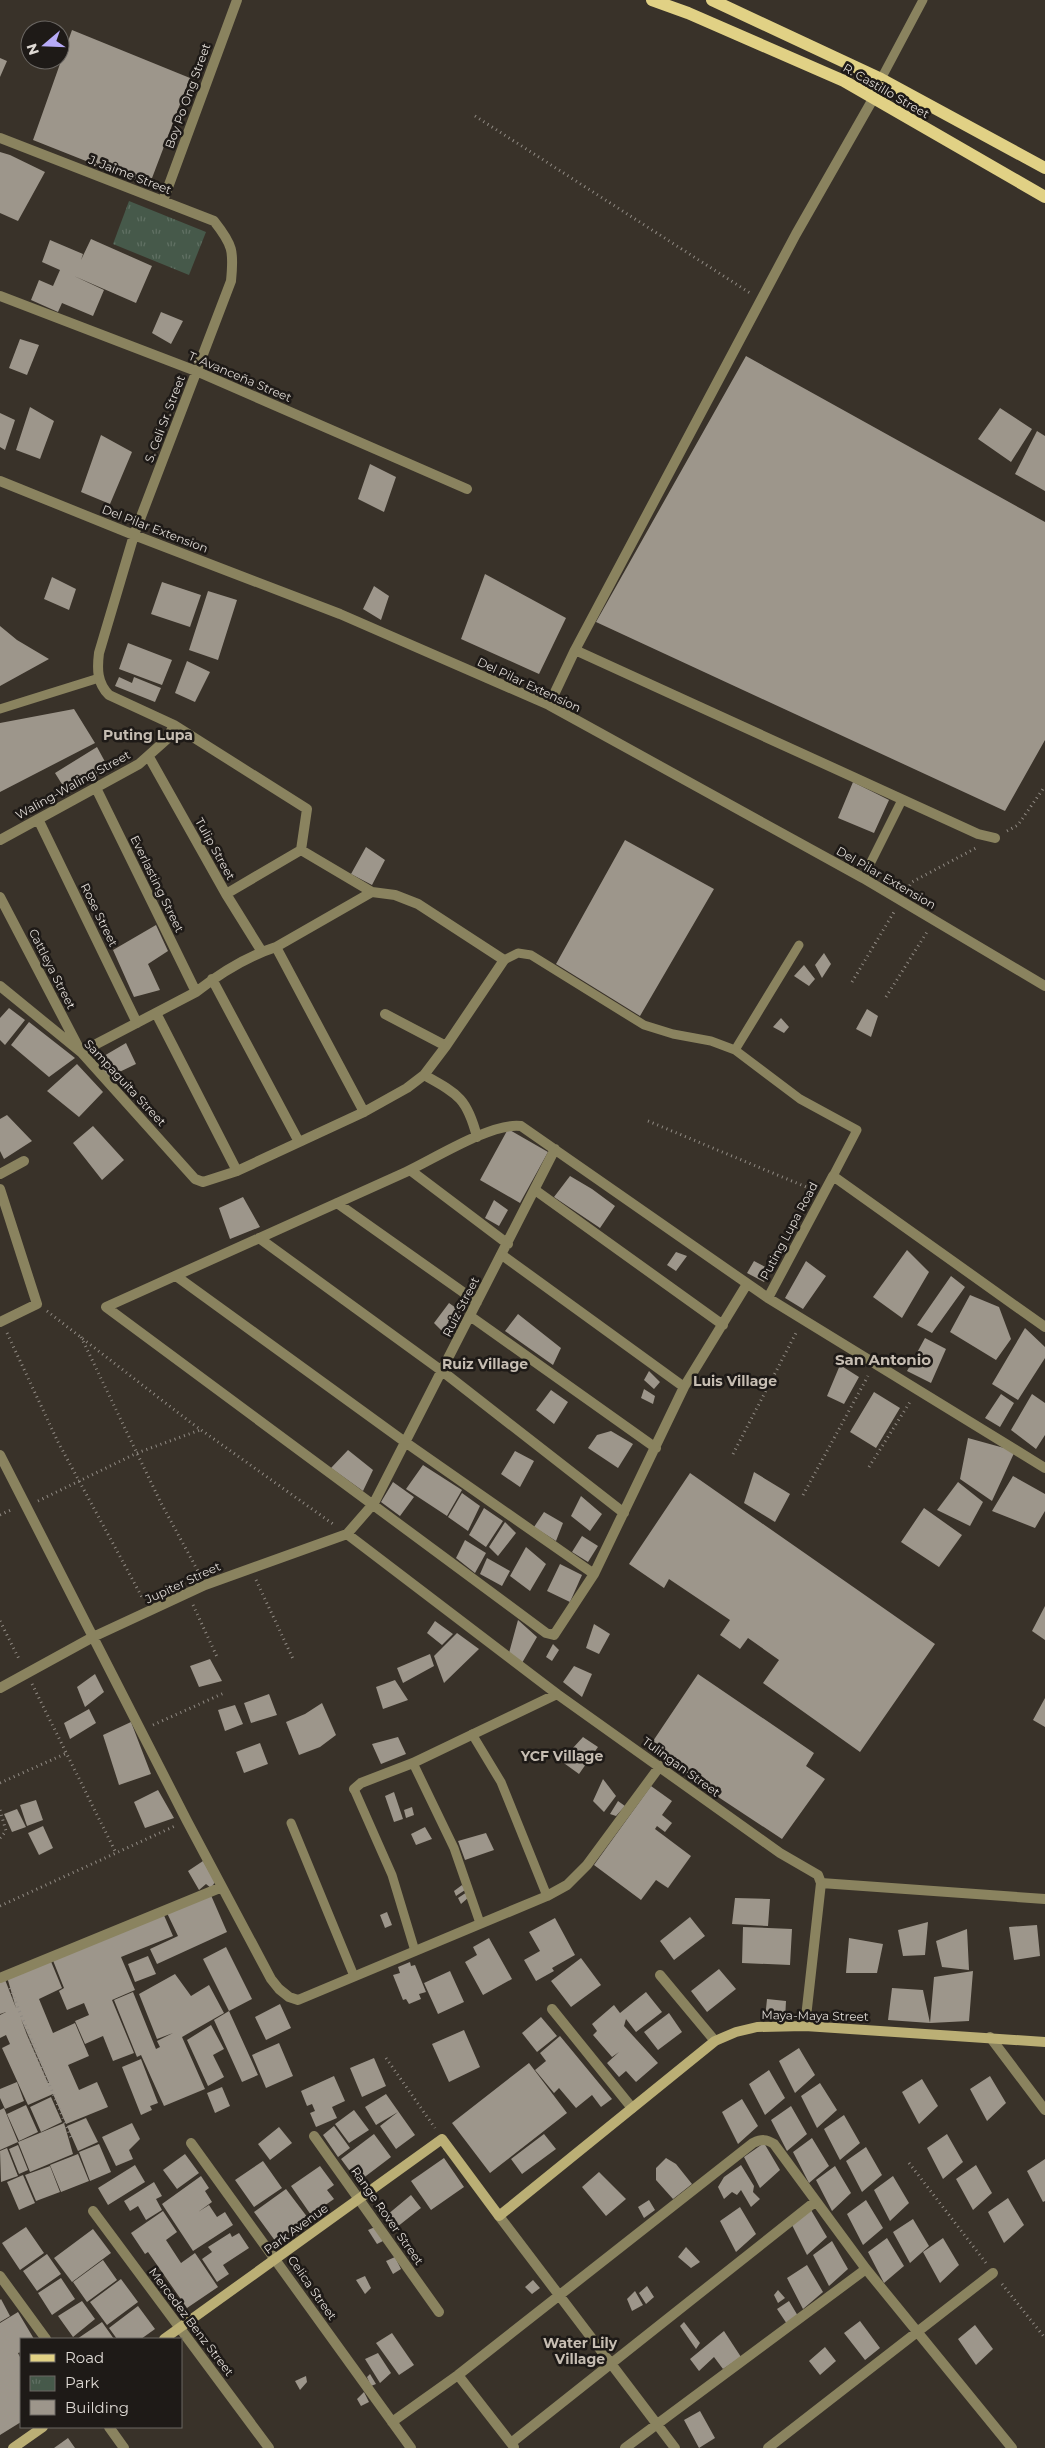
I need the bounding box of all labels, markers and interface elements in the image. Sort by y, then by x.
north arrow [20,20,70,70]
text: N [22,41,43,58]
street label: Boy Po Ong Street [162,41,214,151]
street label: R. Castillo Street [840,60,932,121]
street label: J. Jaime Street [86,152,174,197]
street label: T. Avanceña Street [186,348,294,405]
street label: S. Celi Sr. Street [141,373,188,465]
street label: Del Pilar Extension [100,501,210,556]
street label: Del Pilar Extension [475,654,583,715]
district label: Puting Lupa [103,726,193,744]
street label: Waling-Waling Street [13,747,133,822]
street label: Tulip Street [192,815,239,883]
street label: Everlasting Street [127,833,188,935]
street label: Del Pilar Extension [834,843,939,912]
street label: Rose Street [78,881,121,949]
street label: Cattleya Street [26,926,79,1012]
street label: Sampaguita Street [81,1036,169,1129]
street label: Puting Lupa Road [756,1179,821,1282]
street label: Ruiz Street [439,1274,482,1339]
district label: San Antonio [835,1350,931,1369]
district label: Ruiz Village [442,1355,528,1373]
district label: Luis Village [693,1372,777,1390]
street label: Jupiter Street [142,1558,223,1607]
street label: Tulingan Street [640,1733,723,1800]
district label: YCF Village [520,1747,603,1765]
street label: Maya-Maya Street [761,2007,869,2024]
street label: Range Rover Street [348,2164,427,2268]
street label: Park Avenue [261,2200,331,2257]
street label: Celica Street [285,2253,340,2323]
street label: Mercedez Benz Street [146,2265,237,2379]
district label: Water Lily Village [543,2334,618,2368]
legend [20,2338,182,2428]
text: Road [65,2348,104,2367]
text: Park [65,2373,99,2392]
text: Building [65,2398,129,2417]

